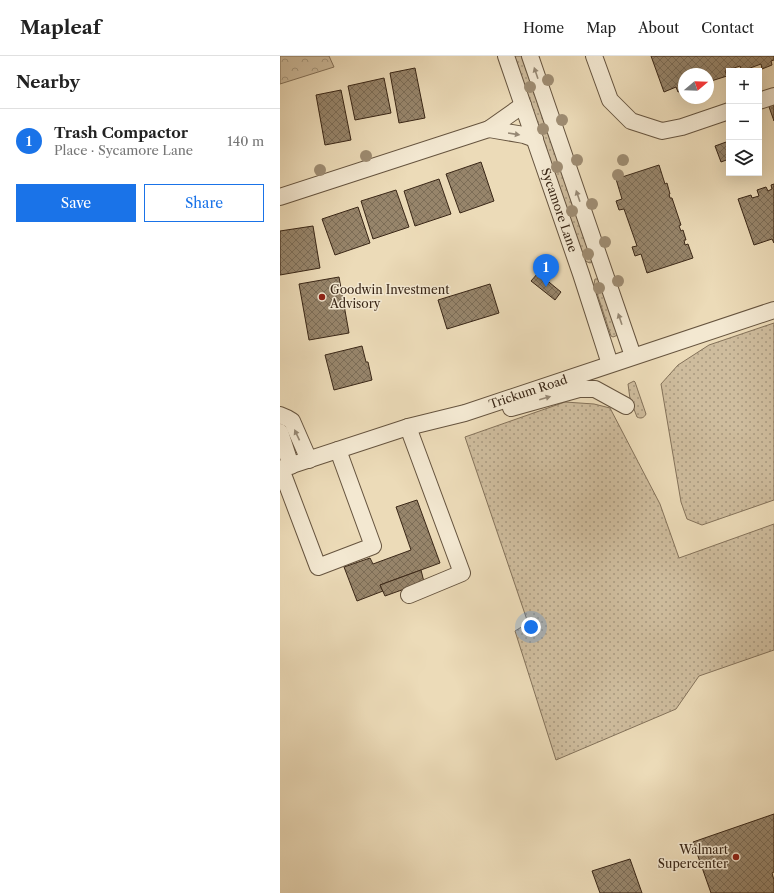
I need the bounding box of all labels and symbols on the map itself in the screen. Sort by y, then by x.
one-way arrow [533,67,539,79]
north arrow [678,68,714,104]
one-way arrow [508,131,520,137]
street label: Sycamore Lane [538,166,581,254]
one-way arrow [575,190,581,202]
pin: 1 [533,254,559,287]
place label: Goodwin Investment Advisory [329,282,450,311]
marker: Goodwin Investment Advisory [317,292,327,302]
one-way arrow [617,313,623,325]
street label: Trickum Road [487,371,570,412]
one-way arrow [539,395,551,401]
one-way arrow [294,429,300,440]
your location [521,617,541,637]
place label: Walmart Supercenter [658,842,729,871]
marker: Walmart Supercenter [731,852,741,862]

